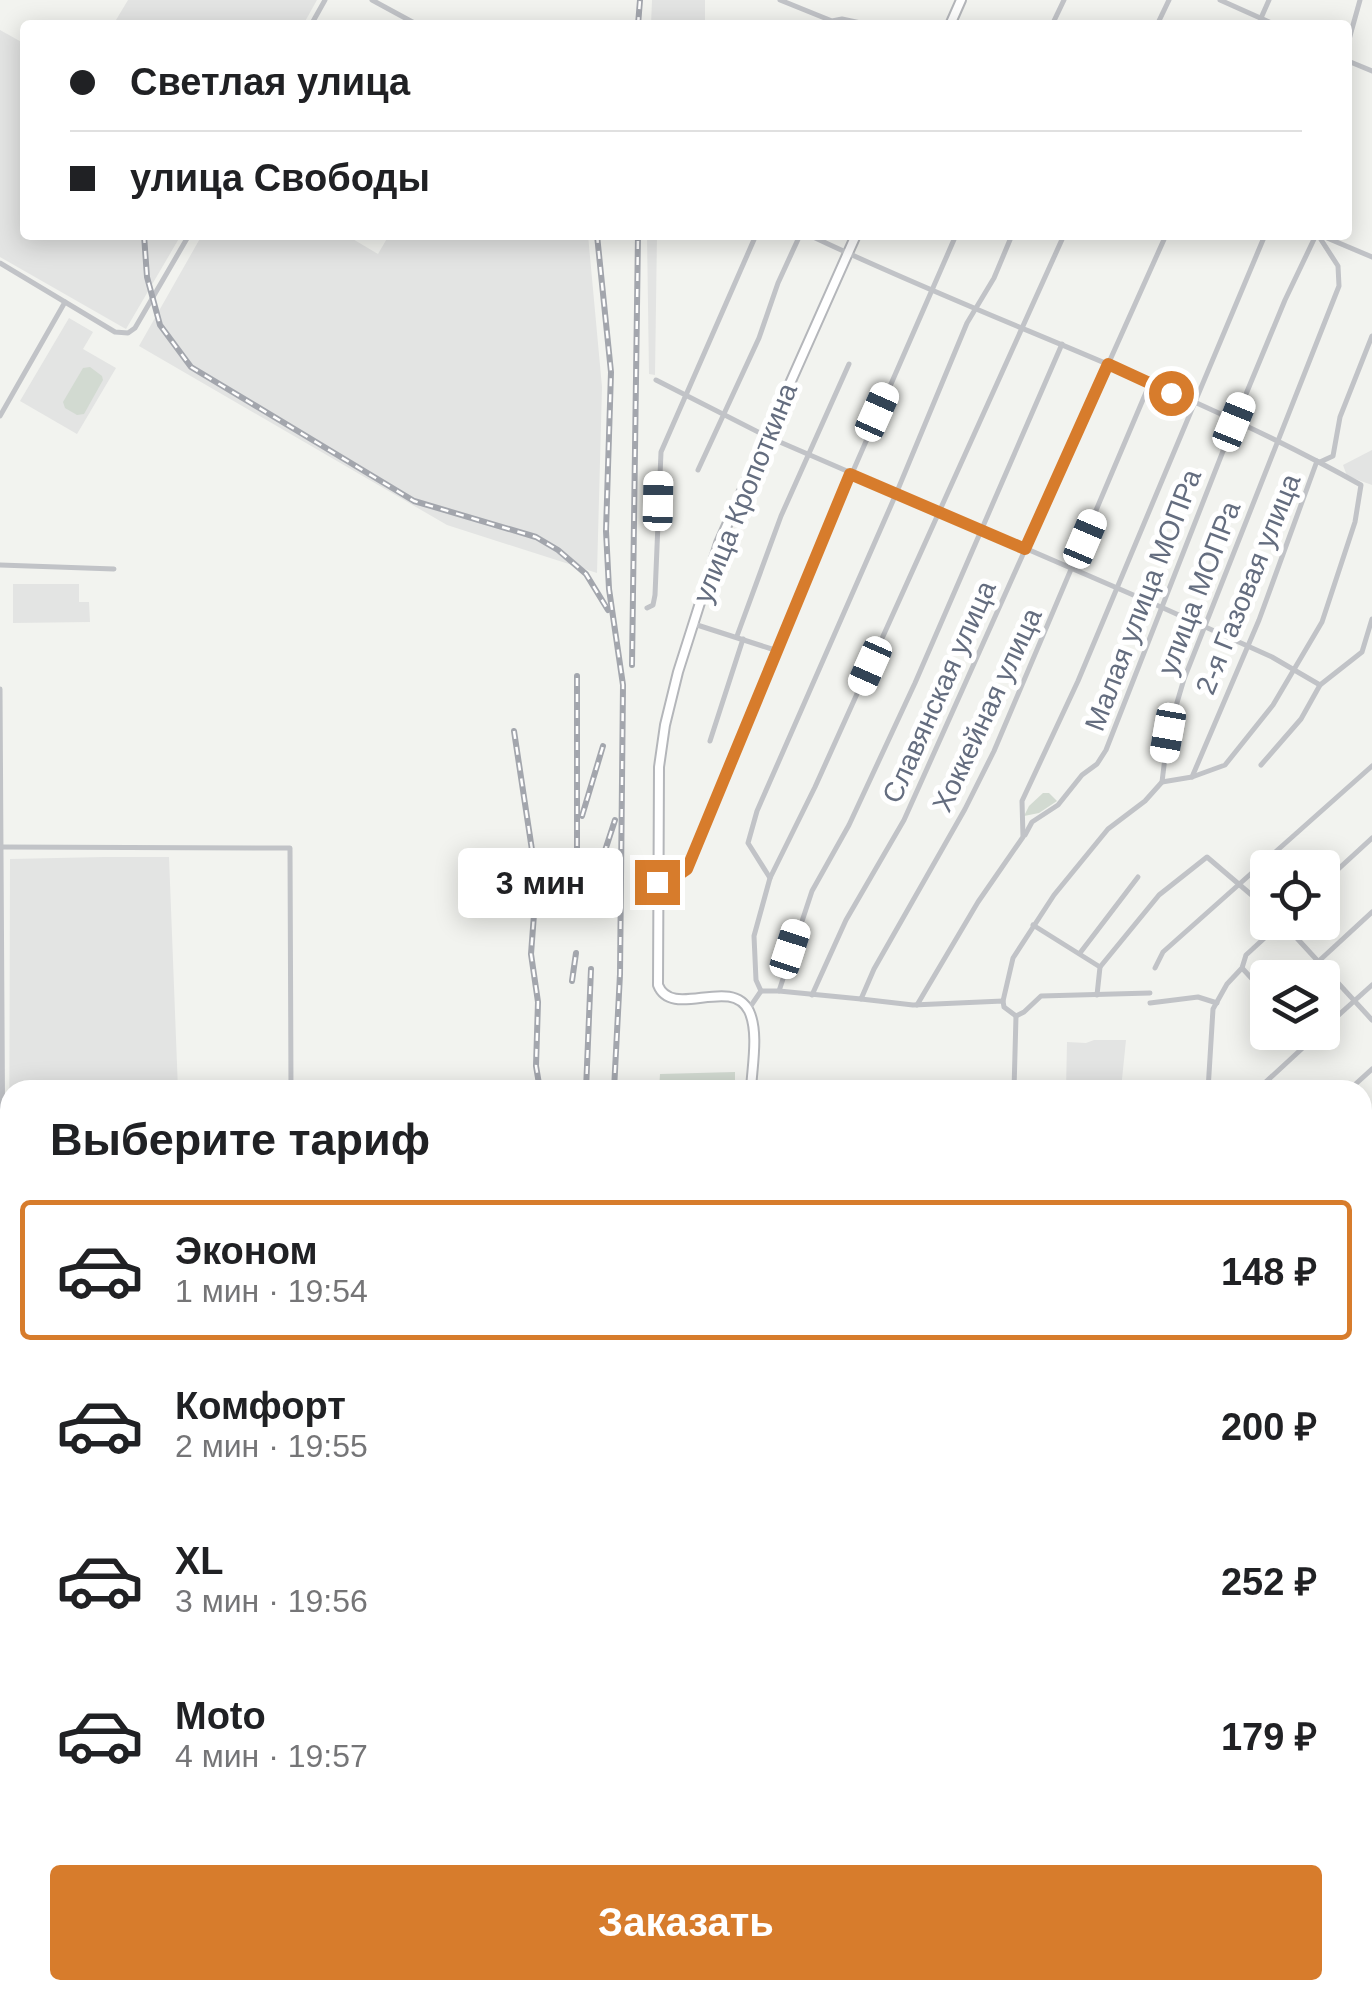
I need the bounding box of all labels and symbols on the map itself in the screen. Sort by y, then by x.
route start [1149,371,1194,416]
street label: улица Кропоткина [687,378,803,607]
car [851,378,903,446]
car [1209,389,1259,455]
street label: Малая улица МОПРа [1079,465,1207,735]
street label: 2-я Газовая улица [1190,469,1307,699]
car [642,471,674,531]
street label: улица МОПРа [1152,496,1246,679]
car [1059,506,1111,572]
street label: Славянская улица [876,576,1002,808]
street label: Хоккейная улица [926,603,1048,817]
car [844,632,896,700]
car [1148,701,1188,765]
callout: 3 мин [457,847,622,917]
route end [635,860,680,905]
car [766,916,814,982]

